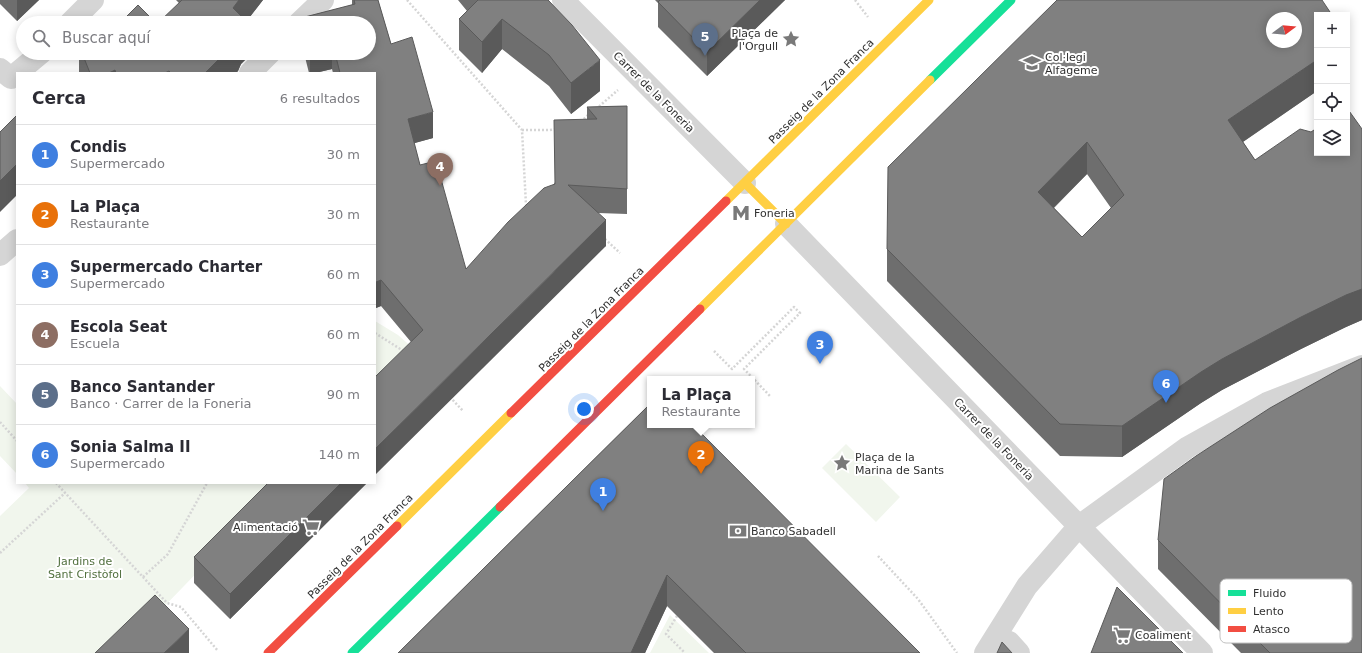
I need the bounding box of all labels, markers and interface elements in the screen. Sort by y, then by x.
north arrow [1266,12,1302,48]
map controls [1314,12,1350,156]
button: + [1314,12,1350,48]
search box [16,16,376,60]
pin: 5 [692,23,718,56]
icon: search [30,27,52,49]
place label: Plaça de l'Orgull [732,27,778,53]
text: Buscar aquí [62,29,150,47]
place icon: Plaça de l'Orgull [781,29,801,49]
street label: Passeig de la Zona Franca [766,36,877,147]
button: − [1314,48,1350,84]
street label: Carrer de la Foneria [610,49,697,136]
place label: Col·legi Alfageme [1045,51,1098,77]
school or university icon: Col·legi Alfageme [1022,53,1042,73]
button: locate [1314,84,1350,120]
text: Cerca [32,88,86,108]
text: 6 resultados [280,91,360,106]
button: layers [1314,120,1350,156]
text: Condis [70,138,127,156]
text: 1 [40,147,50,162]
text: 30 m [327,147,360,162]
pin: 4 [427,153,453,186]
text: Supermercado [70,156,165,171]
text: La Plaça [70,198,140,216]
metro station icon: Foneria [731,203,751,223]
text: 2 [40,207,50,222]
text: 30 m [327,207,360,222]
place label: Foneria [754,207,795,220]
text: Restaurante [70,216,149,231]
text: Supermercado Charter [70,258,262,276]
street label: Passeig de la Zona Franca [536,264,647,375]
text: 3 [40,267,50,282]
text: 60 m [327,267,360,282]
text: Supermercado [70,276,165,291]
text: Escola Seat [70,318,167,336]
text: 4 [40,327,50,342]
text: 60 m [327,327,360,342]
pin: 3 [807,331,833,364]
text: Escuela [70,336,120,351]
pin: 6 [1153,370,1179,403]
popup [647,376,755,428]
text: Banco Santander [70,378,215,396]
text: La Plaça [661,386,732,404]
text: 5 [40,387,50,402]
text: 90 m [327,387,360,402]
text: Banco · Carrer de la Foneria [70,396,252,411]
street label: Carrer de la Foneria [951,396,1036,483]
your location [574,399,594,419]
text: Restaurante [661,404,741,419]
text: Sonia Salma II [70,438,190,456]
pin: 2 [688,441,714,474]
text: 6 [40,447,50,462]
text: 140 m [318,447,360,462]
place label: Plaça de la Marina de Sants [855,451,944,477]
place icon: Plaça de la Marina de Sants [832,453,852,473]
text: Supermercado [70,456,165,471]
pin: 1 [590,478,616,511]
street label: Passeig de la Zona Franca [305,491,416,602]
supermarket icon: Alimentació [301,517,321,537]
place label: Alimentació [233,521,298,534]
bank icon: Banco Sabadell [728,521,748,541]
place label: Banco Sabadell [751,525,836,538]
park label: Jardins de Sant Cristòfol [48,555,122,581]
legend [1220,579,1352,643]
text: Fluido [1253,587,1286,600]
text: Lento [1253,605,1284,618]
text: Atasco [1253,623,1290,636]
supermarket icon: Coaliment [1112,625,1132,645]
place label: Coaliment [1135,629,1192,642]

